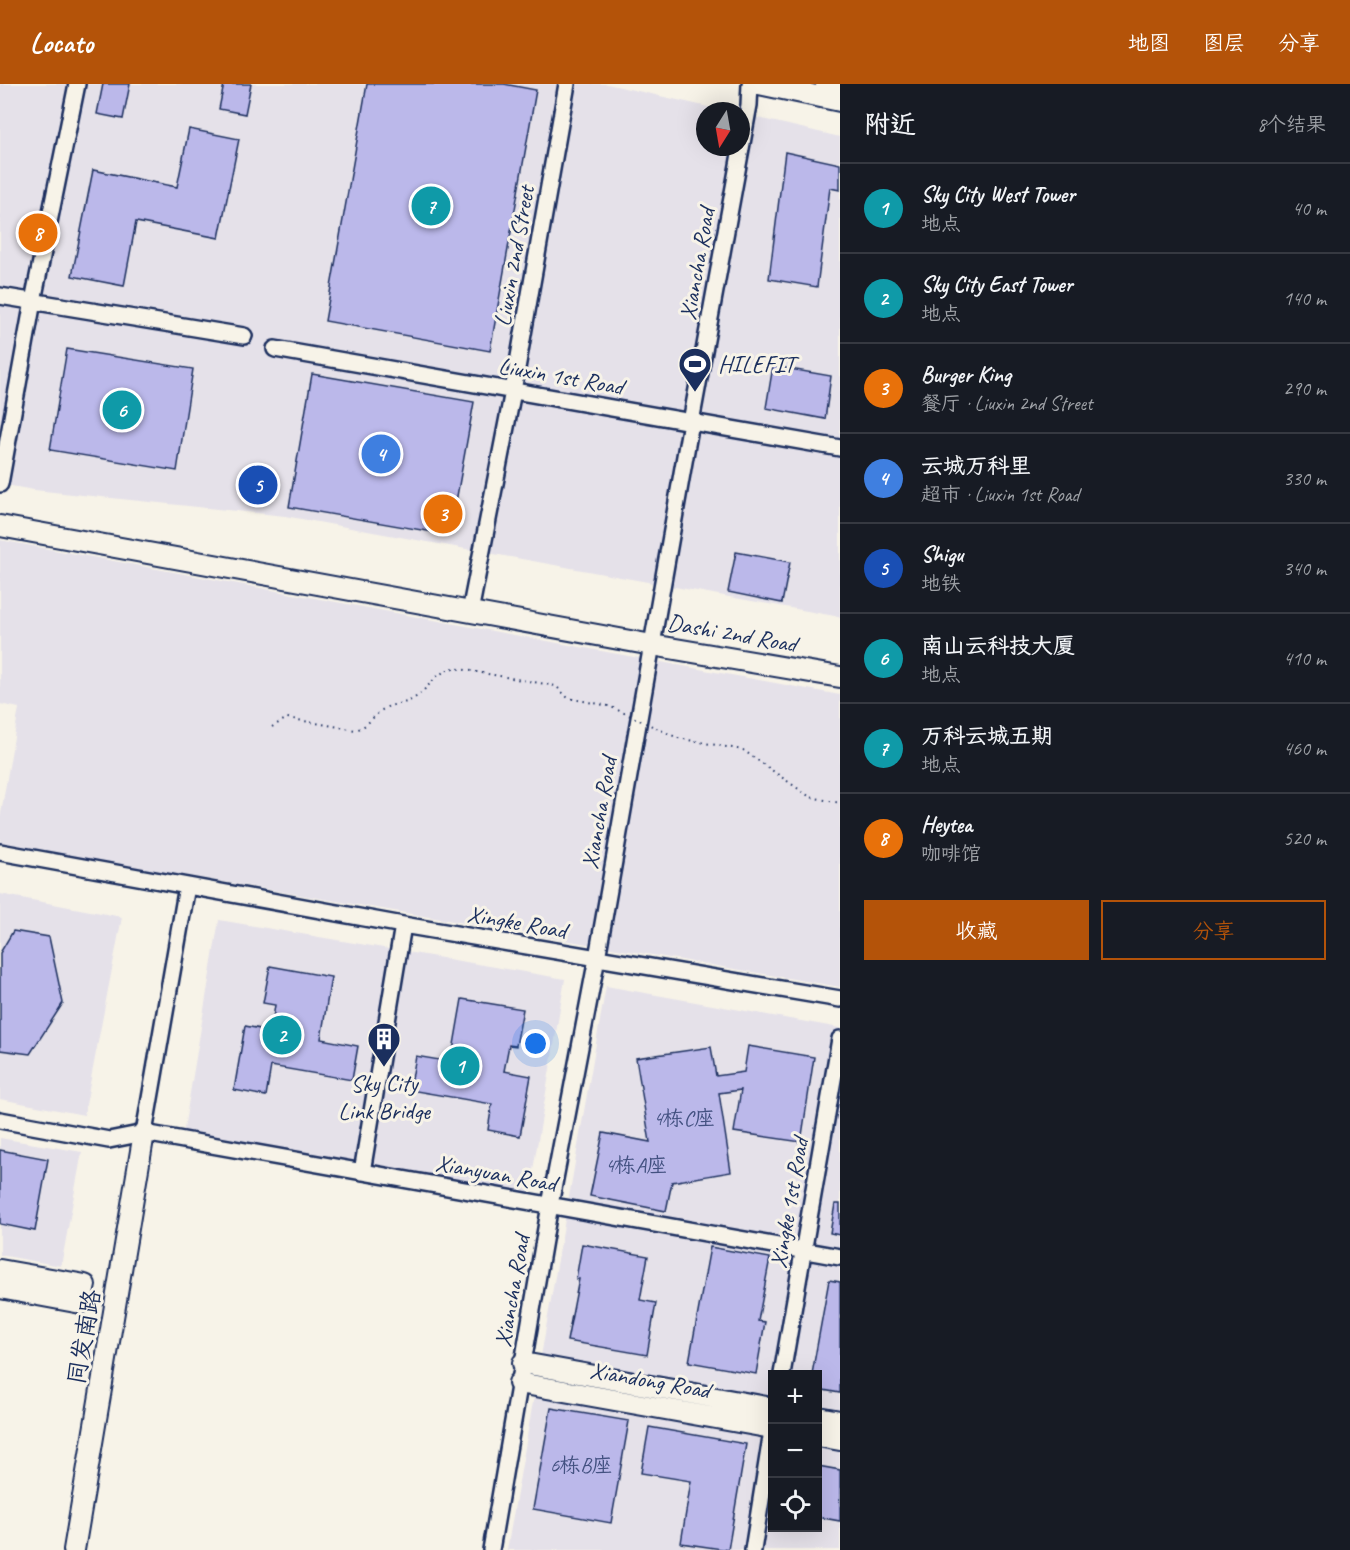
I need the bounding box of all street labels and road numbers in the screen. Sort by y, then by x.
street label: Liuxin 2nd Street [487,182,541,328]
street label: Xiancha Road [672,202,722,322]
street label: Liuxin 1st Road [496,350,629,402]
street label: Dashi 2nd Road [665,607,802,660]
street label: Xiancha Road [574,751,624,871]
street label: Xingke Road [465,899,572,946]
street label: Xingke 1st Road [763,1132,816,1271]
street label: Xianyuan Road [433,1148,562,1199]
street label: Xiancha Road [487,1229,537,1349]
street label: 同发南路 [61,1287,107,1387]
street label: Xiandong Road [588,1355,716,1406]

